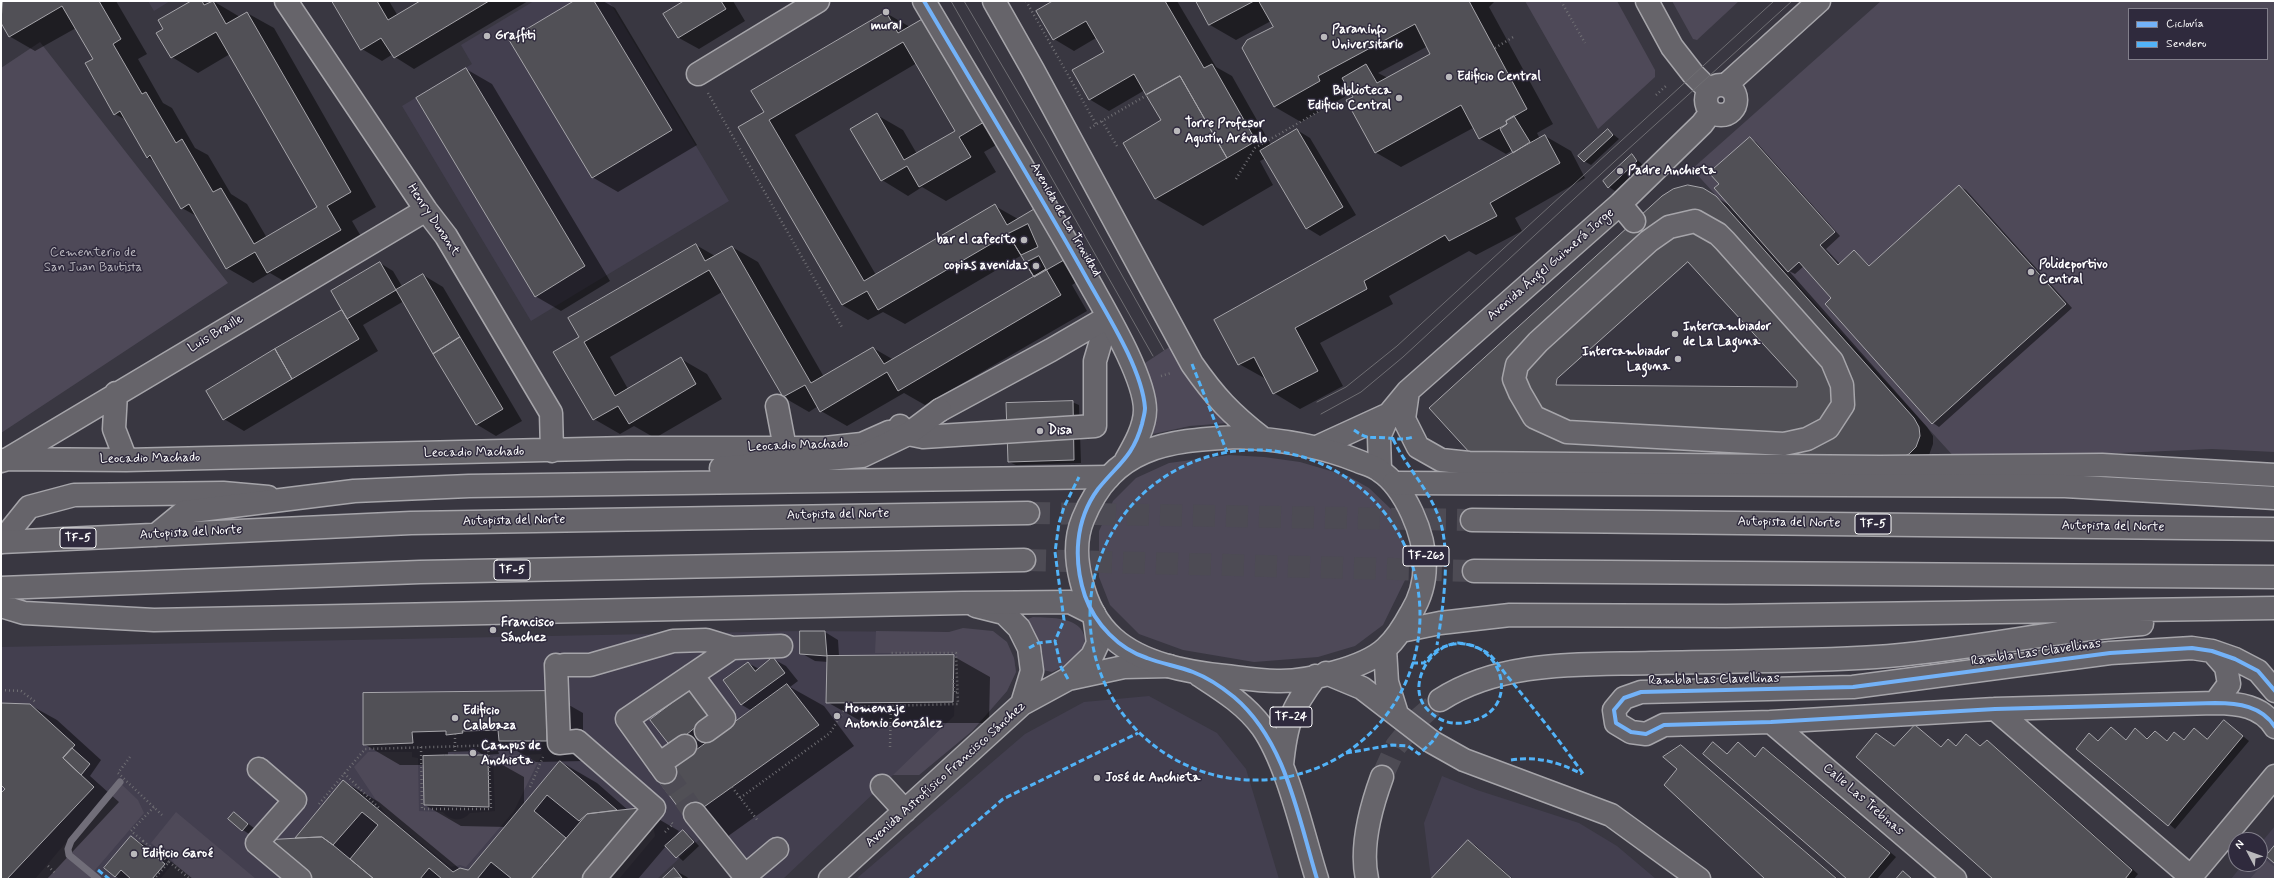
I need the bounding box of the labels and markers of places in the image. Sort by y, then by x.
marker: mural [881,7,891,17]
place label: mural [871,18,901,34]
place label: Paraninfo Universitario [1332,22,1403,53]
place label: Graffiti [495,28,535,44]
marker: Graffiti [482,31,492,41]
marker: Paraninfo Universitario [1319,32,1329,42]
place label: Edificio Central [1457,69,1541,85]
marker: Edificio Central [1444,72,1454,82]
place label: Biblioteca Edificio Central [1307,83,1391,114]
marker: Biblioteca Edificio Central [1394,93,1404,103]
place label: Torre Profesor Agustín Arévalo [1185,116,1267,147]
marker: Torre Profesor Agustín Arévalo [1172,126,1182,136]
place label: Padre Anchieta [1628,163,1716,179]
marker: Padre Anchieta [1615,166,1625,176]
place label: bar el cafecito [936,232,1016,248]
marker: bar el cafecito [1019,235,1029,245]
place label: Polideportivo Central [2039,257,2108,288]
place label: copias avenidas [944,258,1028,274]
marker: copias avenidas [1031,261,1041,271]
marker: Polideportivo Central [2026,267,2036,277]
place label: Intercambiador de La Laguna [1683,319,1771,350]
marker: Intercambiador de La Laguna [1670,329,1680,339]
place label: Intercambiador Laguna [1582,344,1670,375]
marker: Intercambiador Laguna [1673,354,1683,364]
place label: Disa [1048,423,1072,439]
marker: Disa [1035,426,1045,436]
place label: Francisco Sánchez [501,615,554,646]
marker: Francisco Sánchez [488,625,498,635]
place label: Homenaje Antonio González [845,701,943,732]
place label: Edificio Calabaza [463,703,516,734]
marker: Homenaje Antonio González [832,711,842,721]
marker: Edificio Calabaza [450,713,460,723]
place label: Campus de Anchieta [481,738,541,769]
marker: Campus de Anchieta [468,748,478,758]
place label: José de Anchieta [1105,770,1200,786]
marker: José de Anchieta [1092,773,1102,783]
place label: Edificio Garoé [142,846,213,862]
marker: Edificio Garoé [129,849,139,859]

